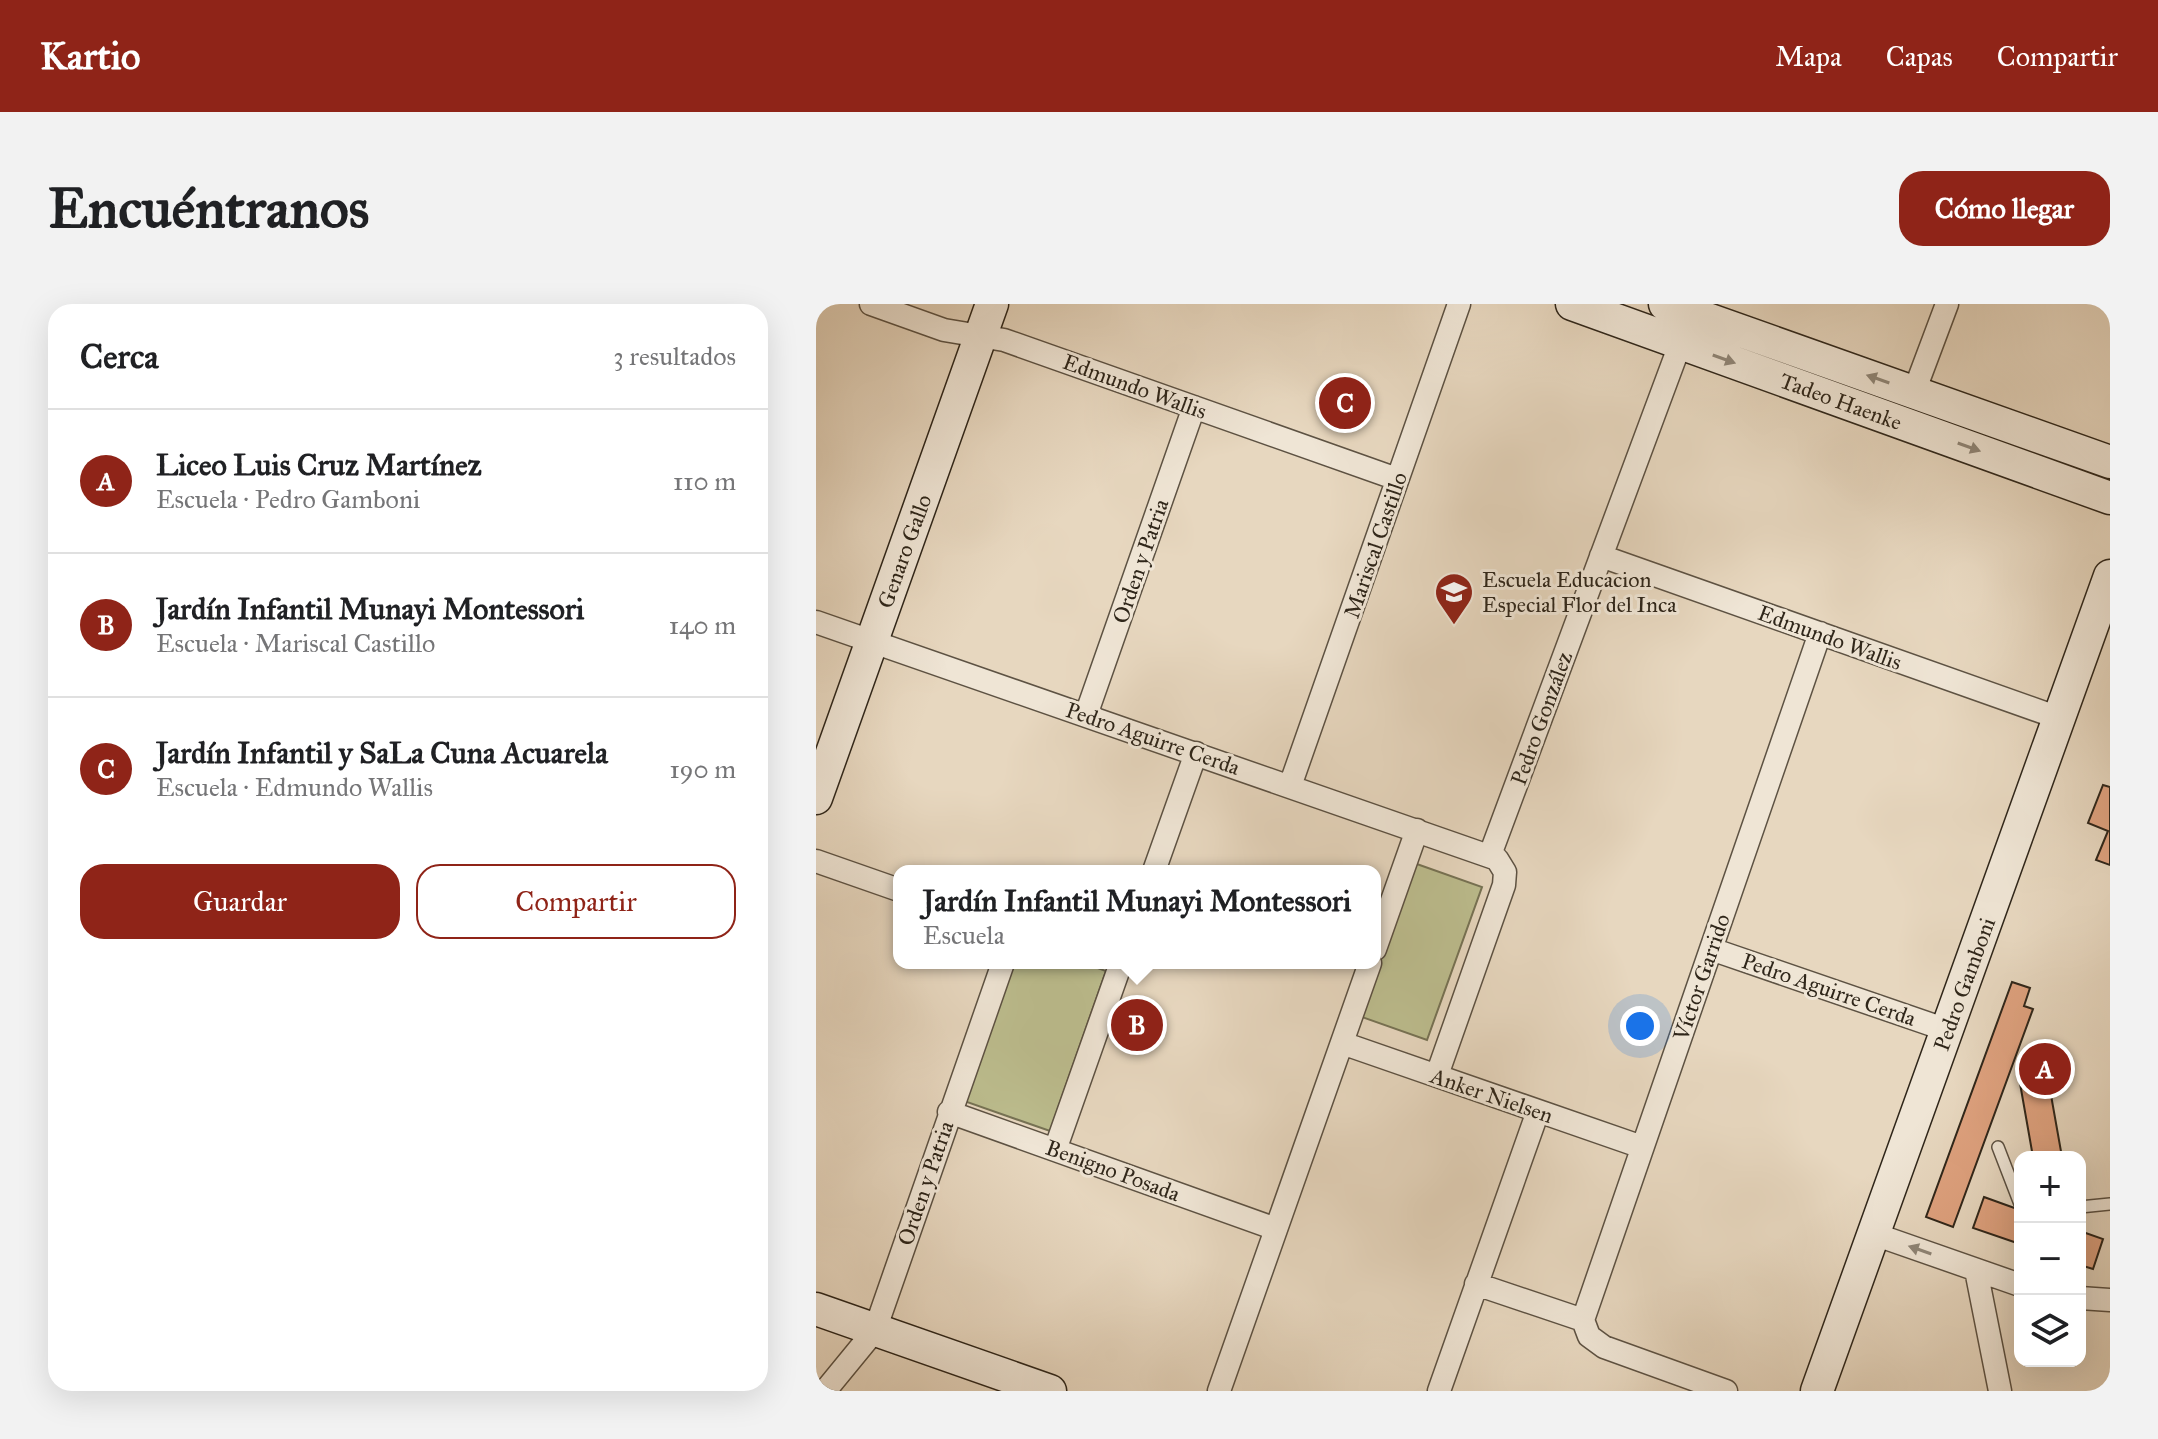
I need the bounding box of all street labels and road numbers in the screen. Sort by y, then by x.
street label: Edmundo Wallis [1059,348,1210,425]
street label: Tadeo Haenke [1776,367,1906,436]
street label: Mariscal Castillo [1338,469,1413,622]
street label: Genaro Gallo [871,491,938,612]
street label: Orden y Patria [1107,495,1175,627]
street label: Edmundo Wallis [1754,599,1905,676]
street label: Pedro González [1505,648,1578,789]
street label: Pedro Aguirre Cerda [1062,696,1244,781]
street label: Víctor Garrido [1667,910,1736,1045]
street label: Pedro Gamboni [1928,914,2001,1055]
street label: Pedro Aguirre Cerda [1738,947,1920,1032]
street label: Anker Nielsen [1426,1062,1557,1129]
street label: Orden y Patria [892,1117,960,1249]
street label: Benigno Posada [1042,1134,1184,1207]

